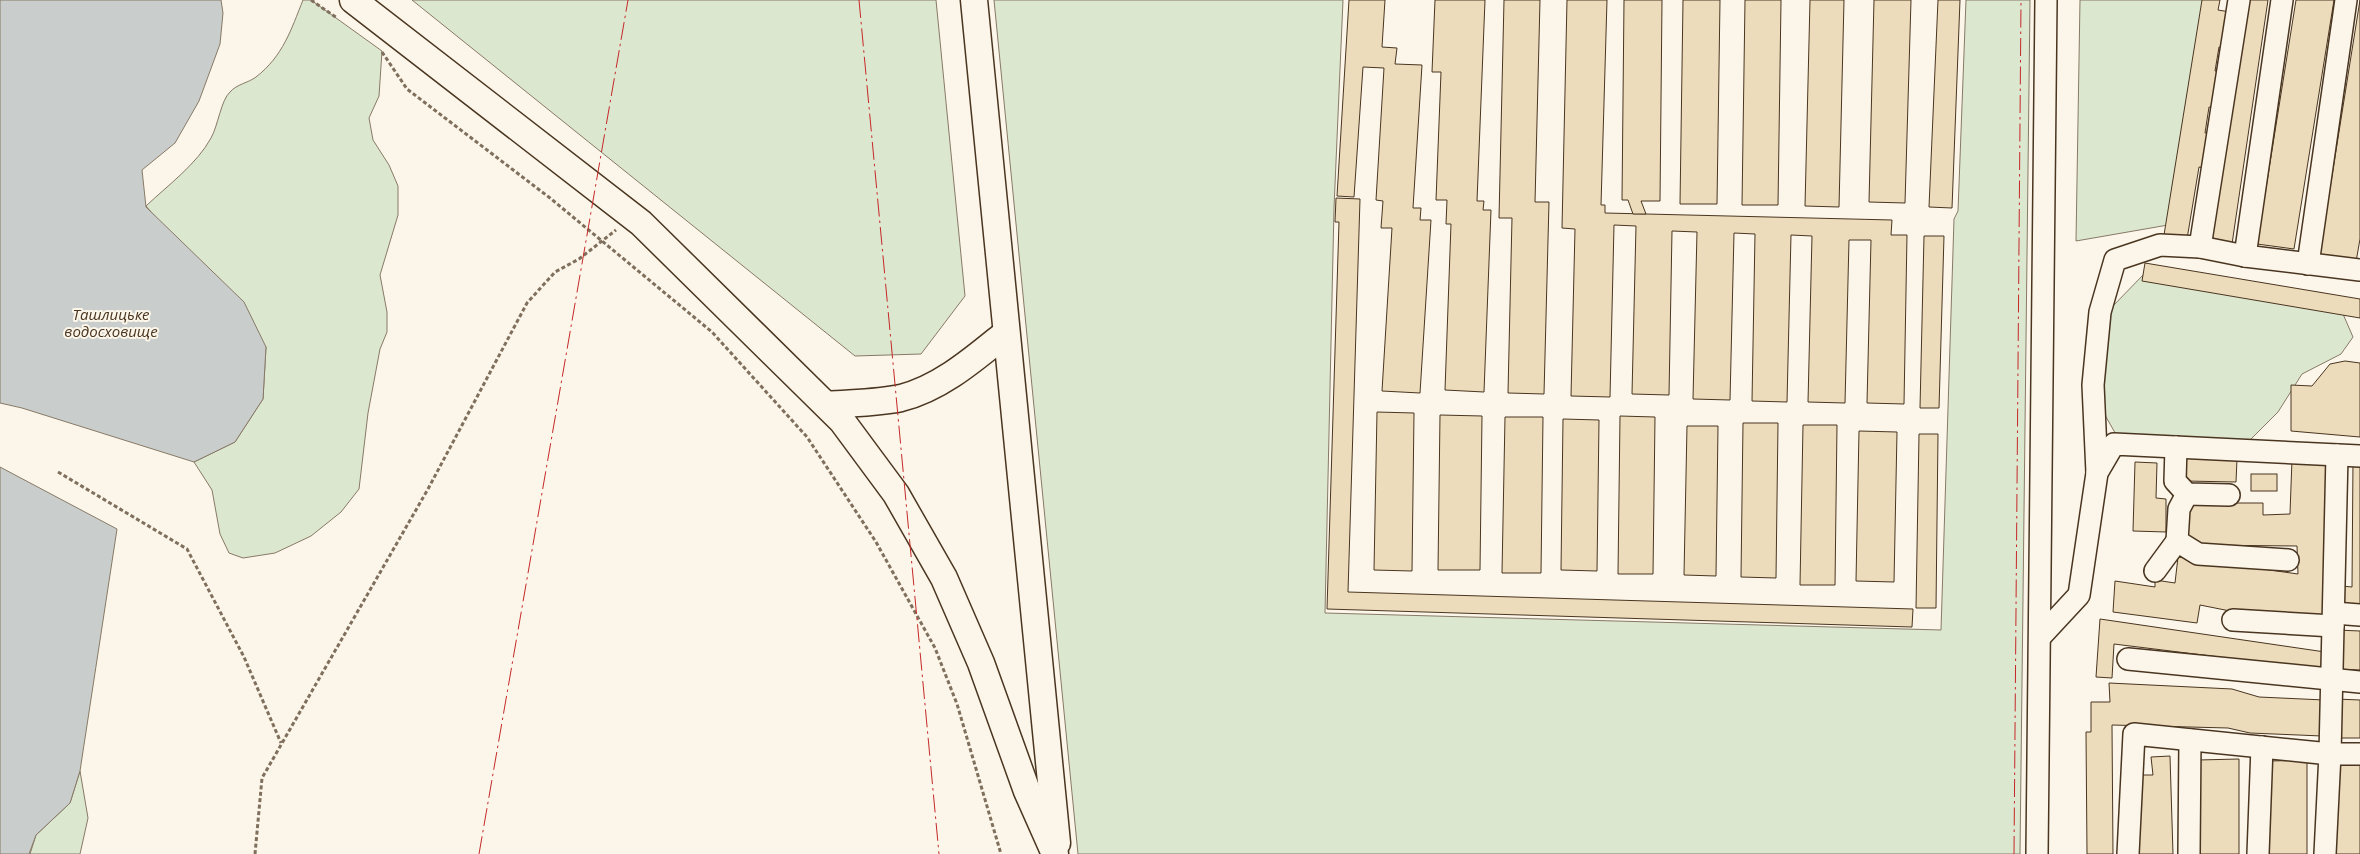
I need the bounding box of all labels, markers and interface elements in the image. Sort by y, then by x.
water label: Ташлицьке водосховище [64,304,158,341]

